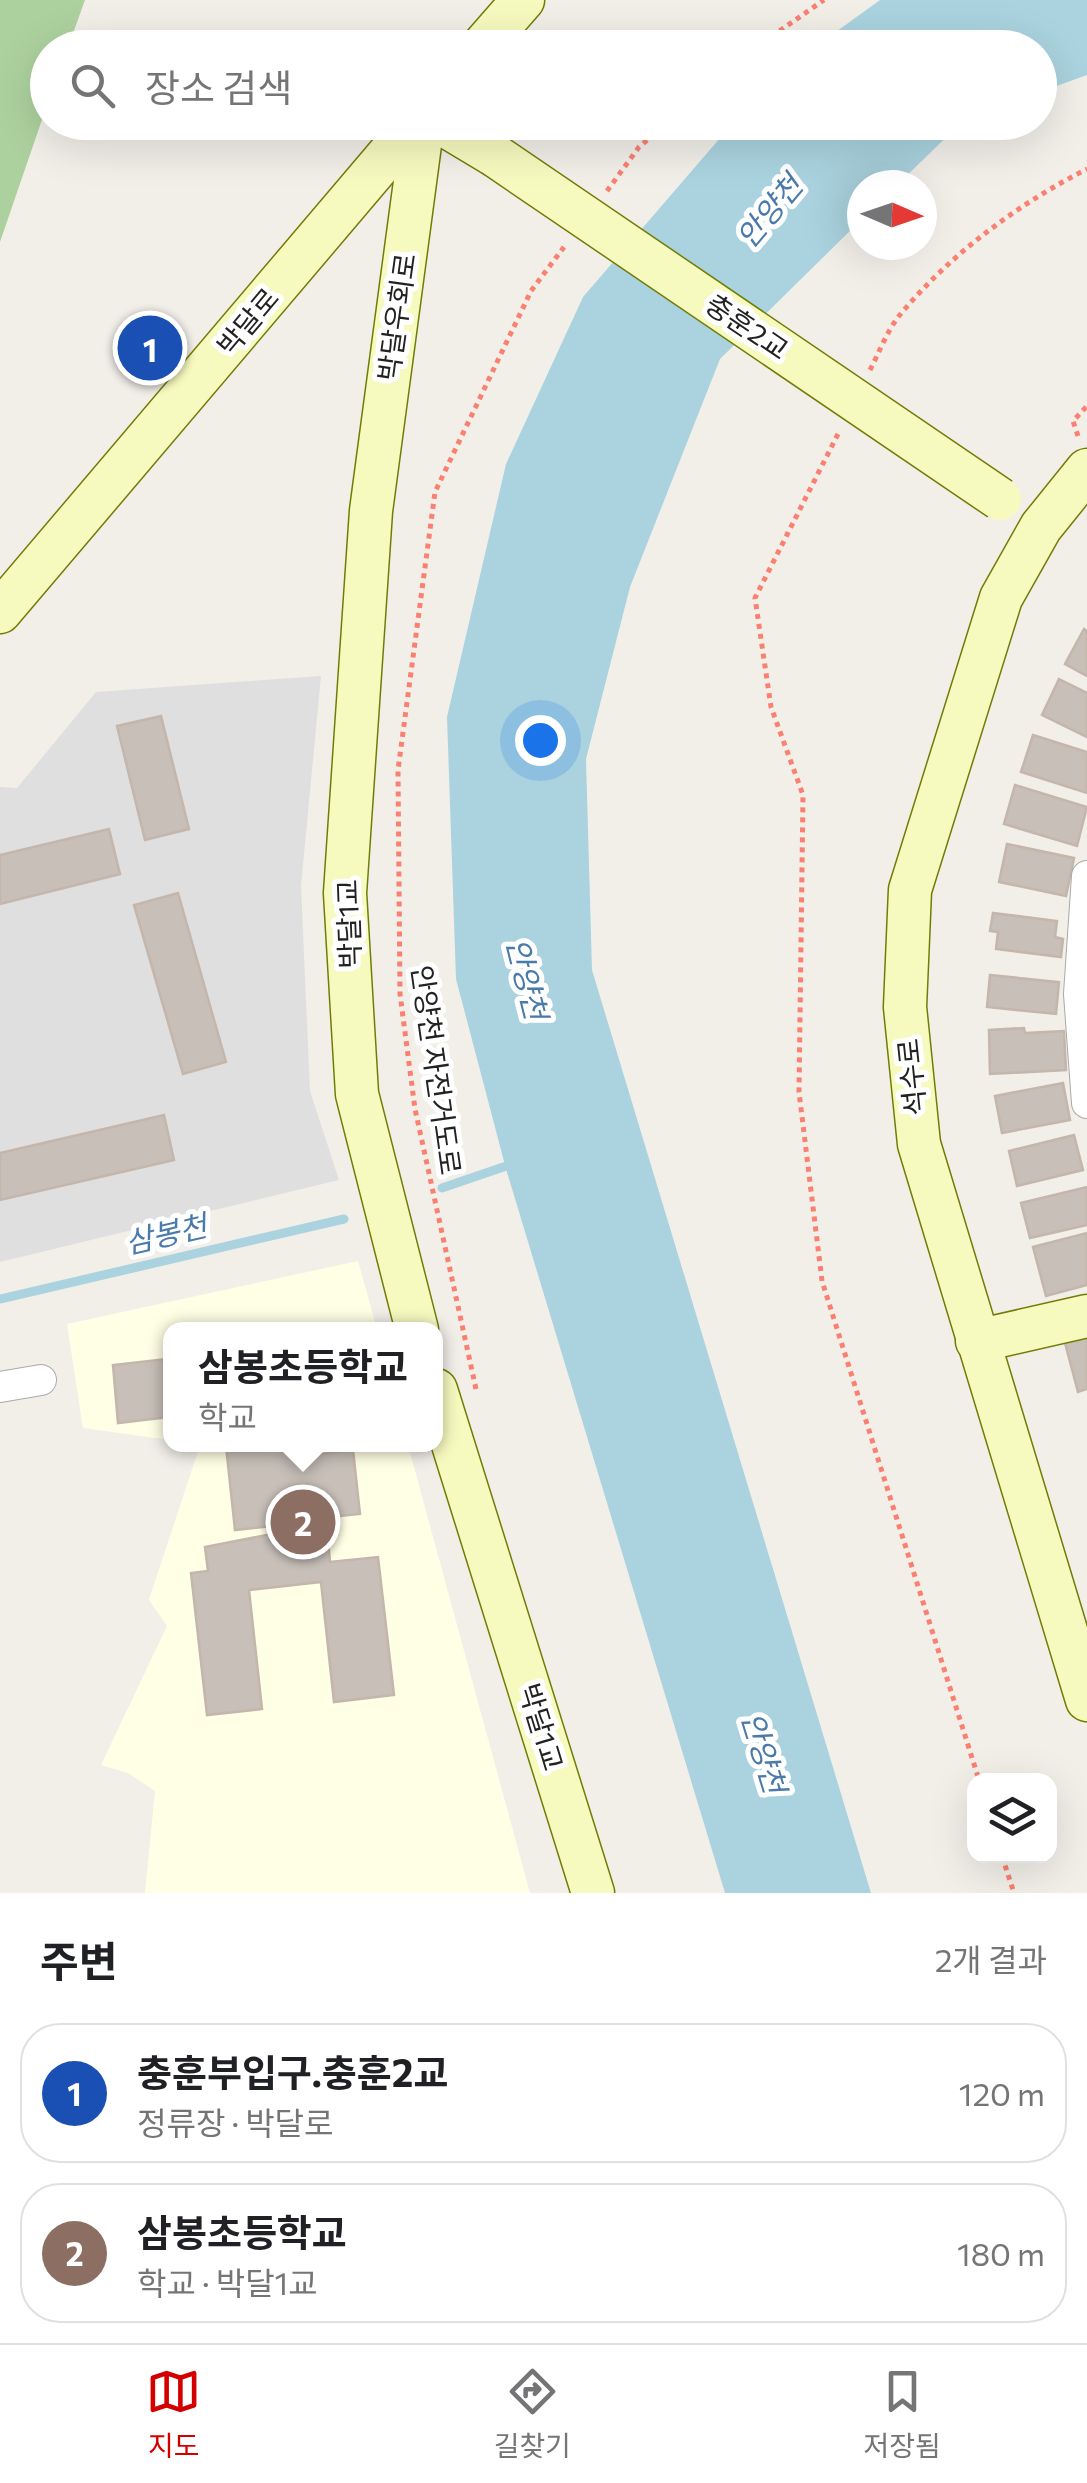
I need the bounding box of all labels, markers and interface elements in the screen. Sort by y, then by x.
search box [30,30,1057,140]
icon: search [65,58,120,113]
text: 장소 검색 [145,63,292,110]
water label: 안양천 [727,164,811,254]
north arrow [847,170,937,260]
street label: 박달우회로 [370,251,422,383]
street label: 박달로 [209,281,285,362]
street label: 충훈2교 [700,286,796,366]
pin: 1 [118,310,182,386]
your location [515,715,566,766]
street label: 박달1교 [329,879,367,969]
water label: 안양천 [500,934,557,1026]
street label: 안양천 자전거도로 [405,963,469,1177]
street label: 석수로 [890,1037,932,1117]
water label: 삼봉천 [121,1204,213,1260]
popup [163,1322,443,1452]
text: 삼봉초등학교 [198,1342,408,1389]
text: 학교 [198,1396,257,1436]
pin: 2 [270,1484,336,1560]
street label: 박달1교 [513,1679,571,1774]
water label: 안양천 [736,1707,796,1801]
map controls [967,1773,1057,1863]
button: layers [967,1773,1057,1863]
text: 주변 [40,1934,117,1986]
text: 2개 결과 [935,1939,1047,1979]
text: 충훈부입구.충훈2교 [137,2048,448,2095]
text: 1 [67,2073,82,2113]
text: 120 m [959,2073,1045,2113]
text: 정류장 · 박달로 [137,2102,333,2142]
text: 삼봉초등학교 [137,2208,347,2255]
text: 2 [65,2233,84,2273]
text: 180 m [957,2233,1045,2273]
text: 학교 · 박달1교 [137,2262,318,2302]
tab: 지도 [146,2364,201,2464]
tab: 길찾기 [494,2364,571,2464]
tab: 저장됨 [863,2364,941,2464]

